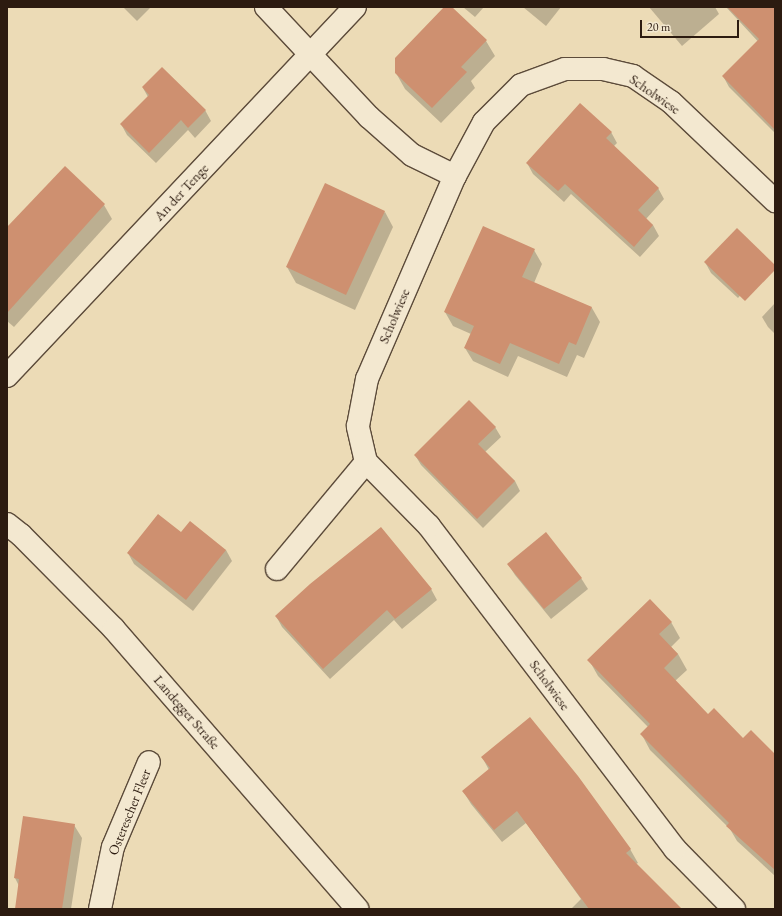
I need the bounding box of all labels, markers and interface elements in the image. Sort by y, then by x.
scale bar [642,12,741,38]
text: 20 m [647,19,670,35]
street label: Scholwiese [626,70,684,118]
street label: An der Tenge [150,160,212,224]
street label: Scholwiese [375,286,413,346]
street label: Scholwiese [526,657,574,713]
street label: Landegger Straße [150,672,224,752]
street label: Osterescher Fleer [104,766,154,858]

